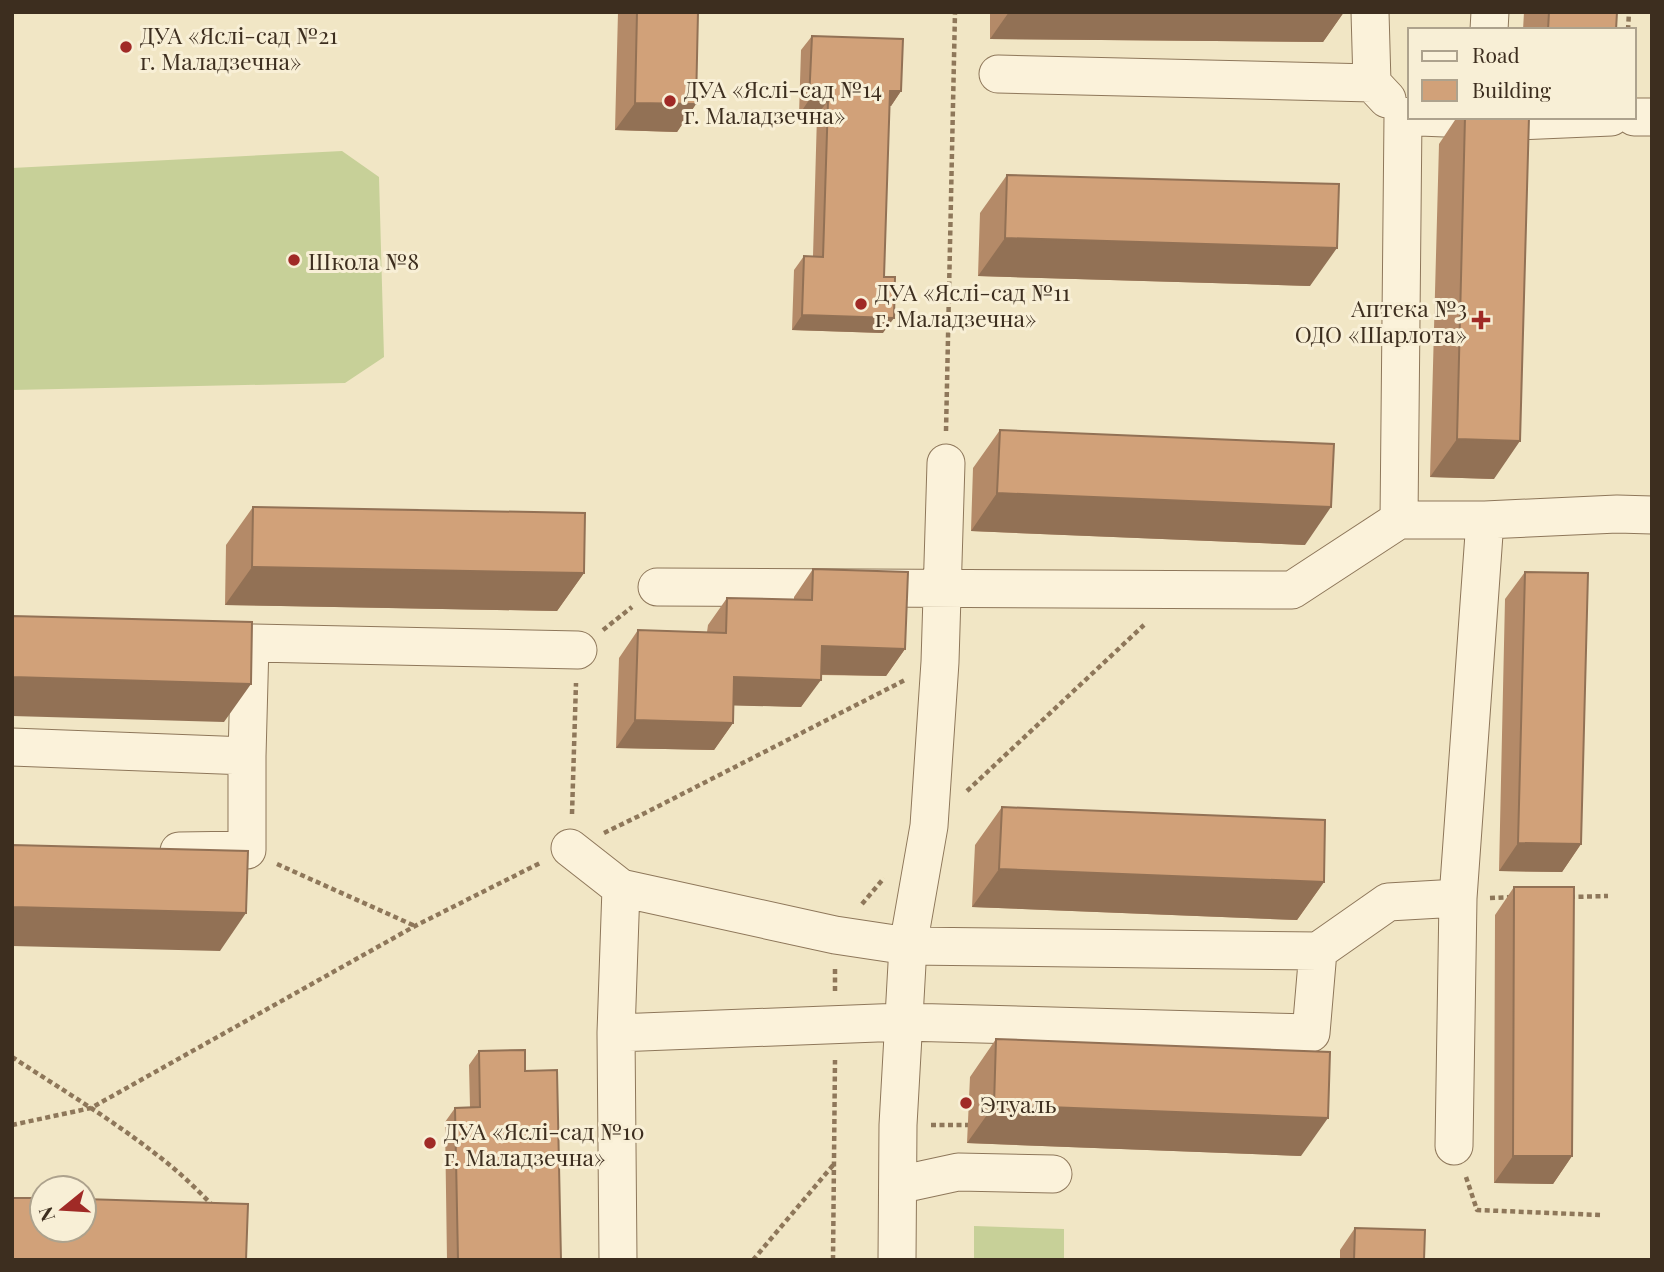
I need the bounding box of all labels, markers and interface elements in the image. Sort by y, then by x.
place label: ДУА «Яслі-сад №21 г. Маладзечна» [140,19,338,76]
legend [1408,28,1636,119]
marker: ДУА «Яслі-сад №21 г. Маладзечна» [118,39,134,55]
text: Road [1472,40,1520,68]
place label: ДУА «Яслі-сад №14 г. Маладзечна» [684,73,882,130]
text: Building [1472,75,1551,103]
marker: ДУА «Яслі-сад №14 г. Маладзечна» [662,93,678,109]
place label: Школа №8 [308,245,419,276]
marker: Школа №8 [286,252,302,268]
place label: ДУА «Яслі-сад №11 г. Маладзечна» [875,276,1071,333]
place label: Аптека №3 ОДО «Шарлота» [1295,292,1467,349]
marker: ДУА «Яслі-сад №11 г. Маладзечна» [853,296,869,312]
marker: Аптека №3 ОДО «Шарлота» [1473,312,1489,328]
place label: Этуаль [980,1088,1057,1119]
marker: Этуаль [958,1095,974,1111]
place label: ДУА «Яслі-сад №10 г. Маладзечна» [444,1115,645,1172]
marker: ДУА «Яслі-сад №10 г. Маладзечна» [422,1135,438,1151]
north arrow [28,1174,98,1244]
text: N [31,1204,60,1225]

